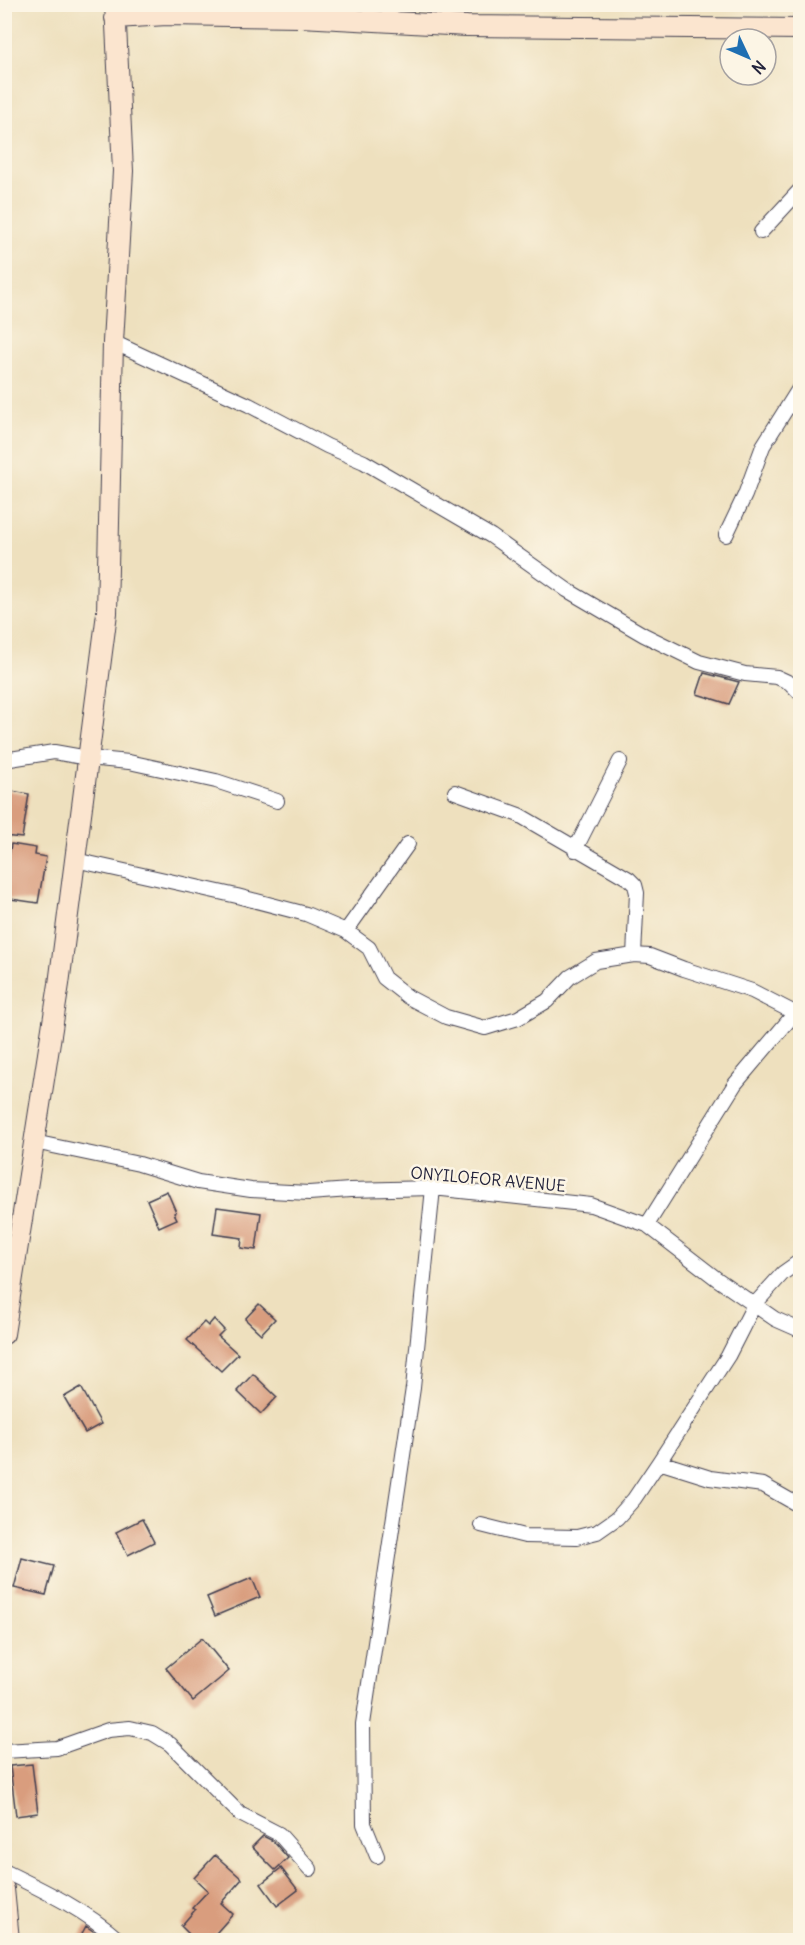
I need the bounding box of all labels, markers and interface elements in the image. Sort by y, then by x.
north arrow [718,27,778,87]
text: N [748,56,770,78]
street label: ONYILOFOR AVENUE [410,1162,566,1196]

